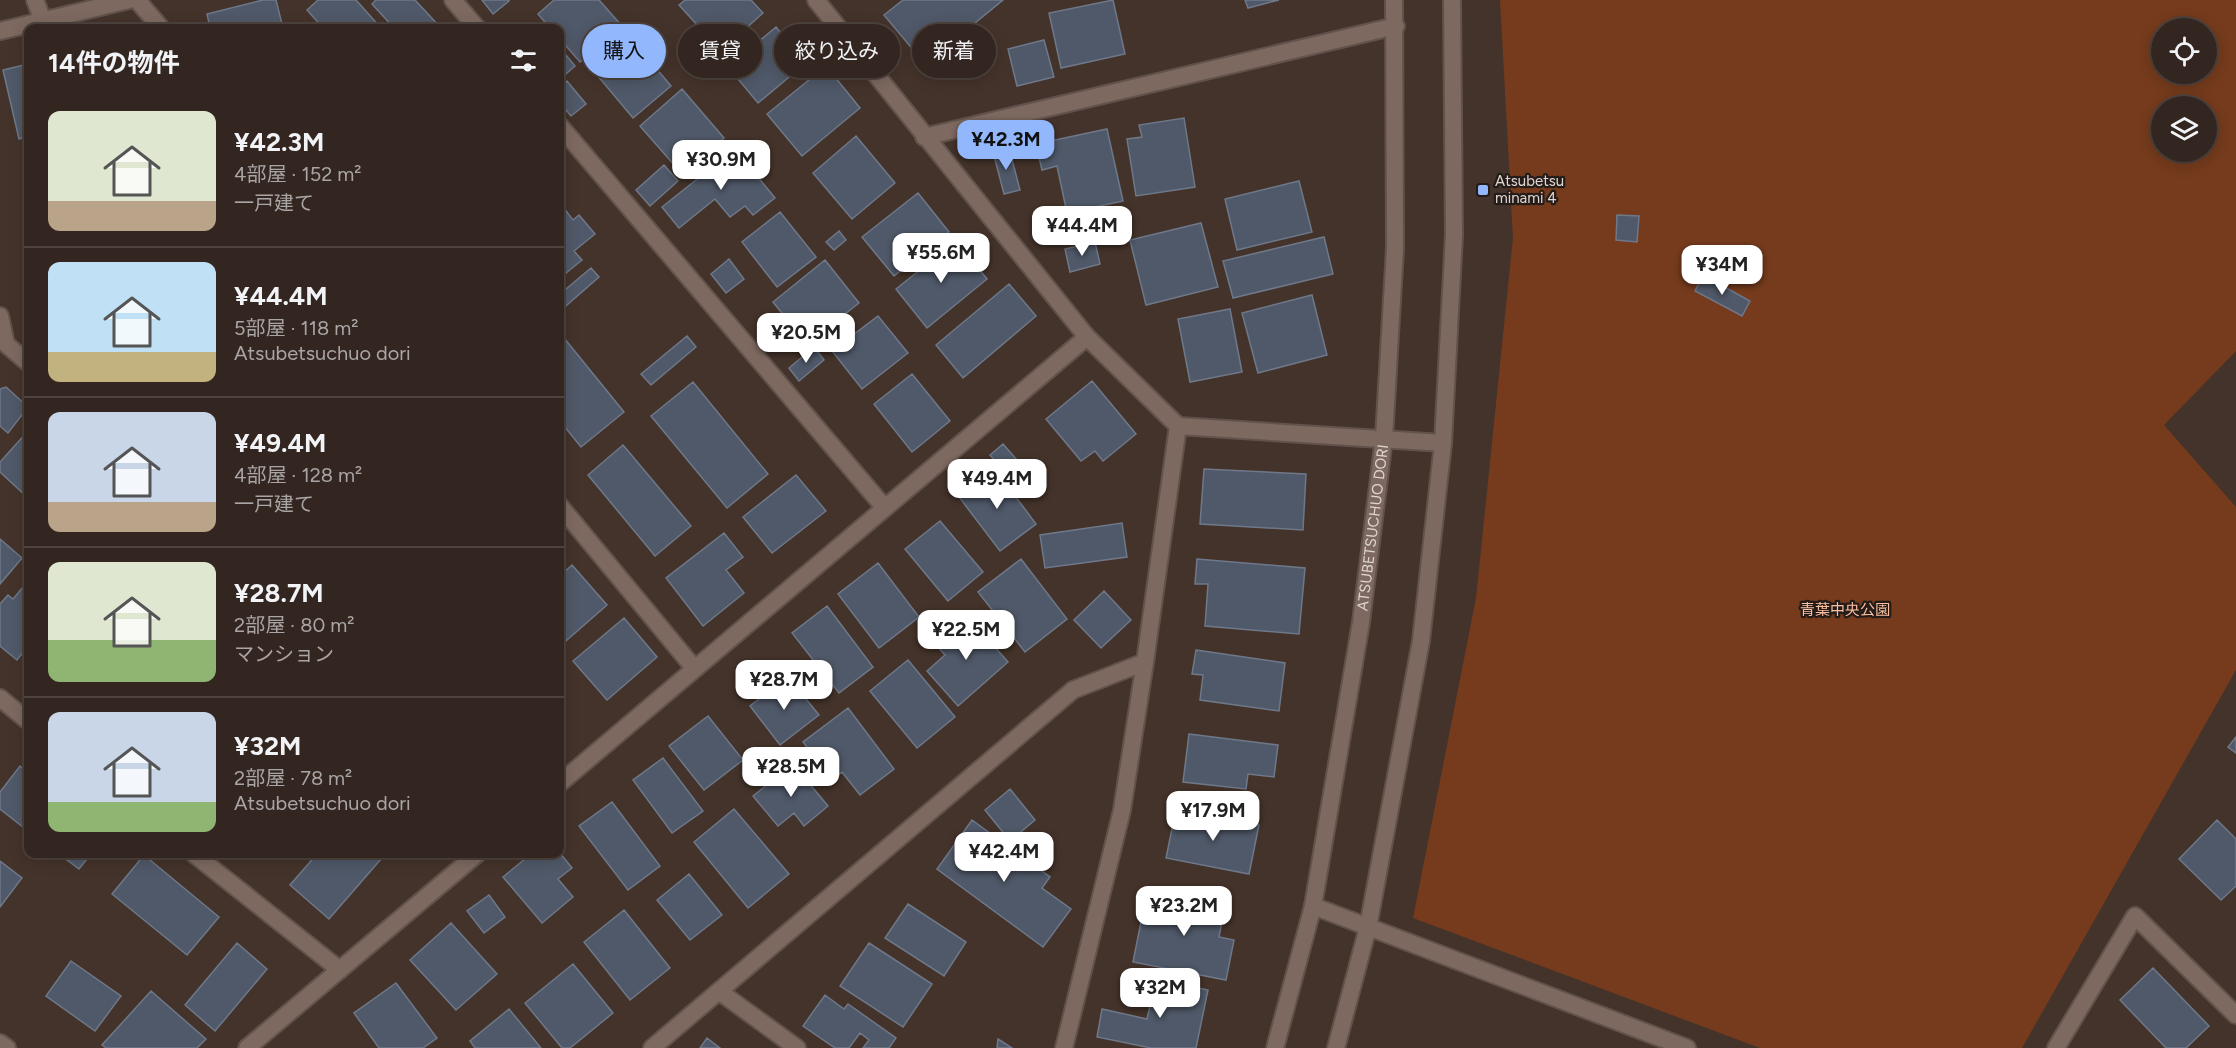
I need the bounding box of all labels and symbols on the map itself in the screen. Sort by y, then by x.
pin: ¥42.3M [957,120,1055,171]
pin: ¥30.9M [672,140,770,191]
place label: Atsubetsu minami 4 [1495,172,1564,207]
marker: Atsubetsu minami 4 [1476,183,1490,197]
pin: ¥44.4M [1033,206,1131,257]
pin: ¥55.6M [892,233,990,284]
pin: ¥34M [1686,245,1758,296]
pin: ¥20.5M [757,313,855,364]
street label: ATSUBETSUCHUO DORI [1353,443,1392,612]
pin: ¥49.4M [948,459,1046,510]
park label: 青葉中央公園 [1800,601,1890,619]
pin: ¥22.5M [917,610,1015,661]
pin: ¥28.7M [735,660,833,711]
pin: ¥28.5M [742,747,840,798]
pin: ¥17.9M [1164,791,1262,842]
pin: ¥42.4M [955,832,1053,883]
pin: ¥23.2M [1135,886,1233,937]
pin: ¥32M [1124,968,1196,1019]

